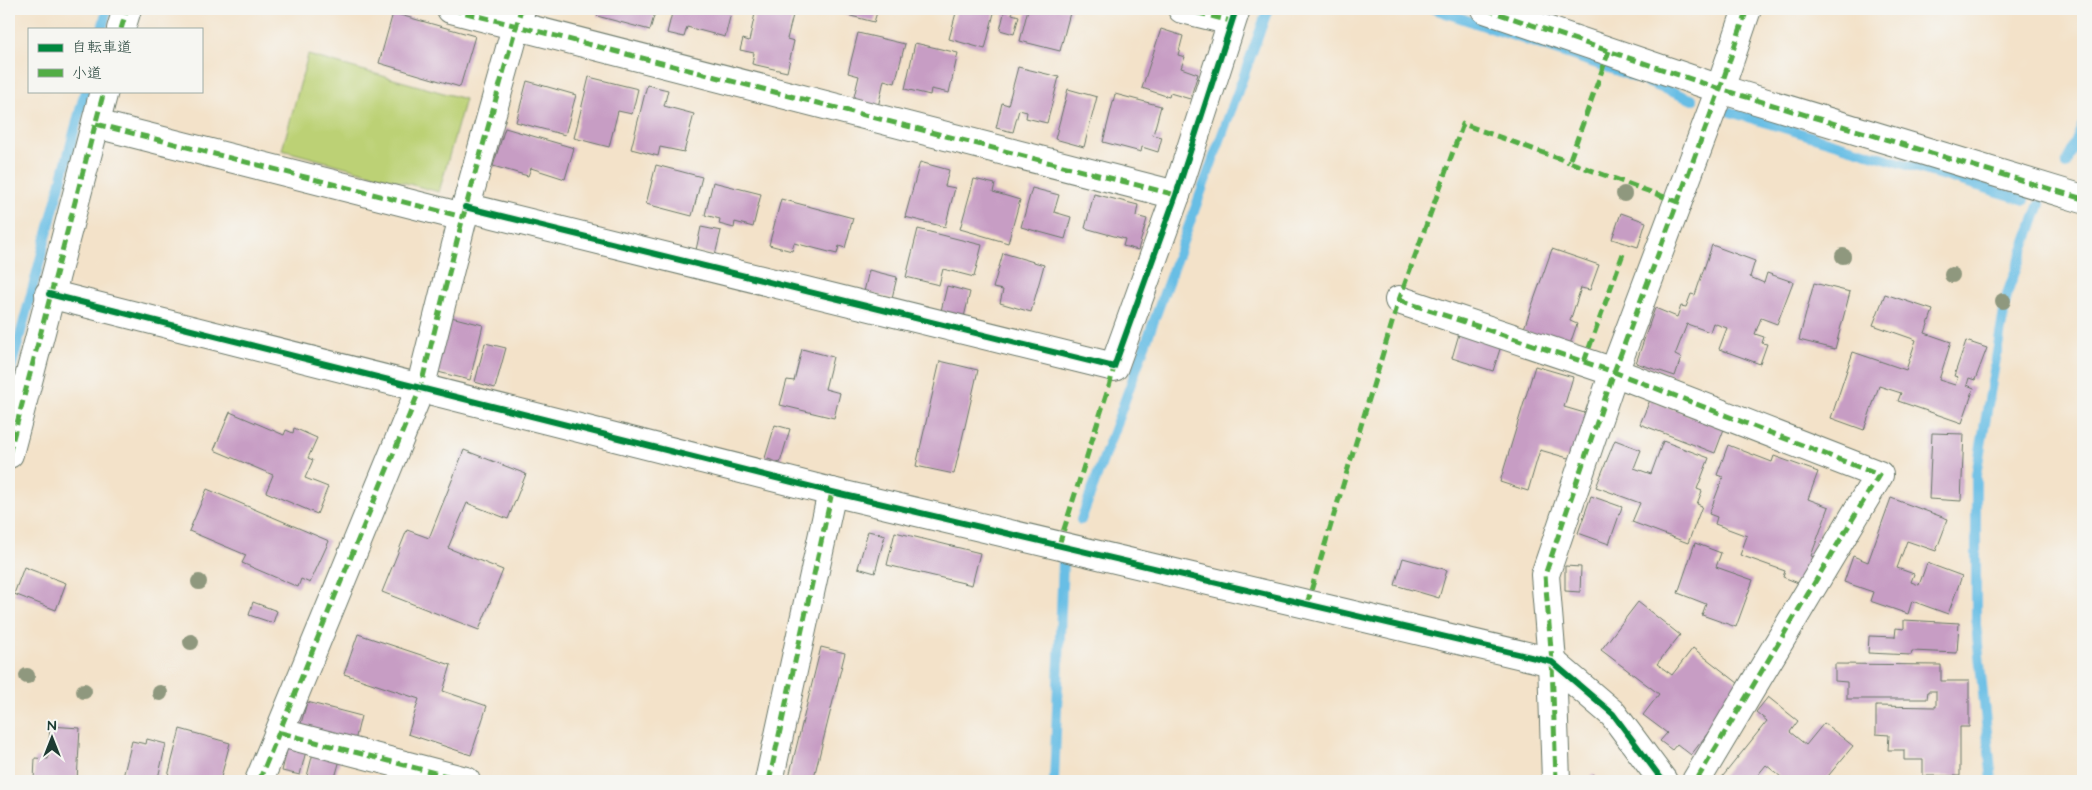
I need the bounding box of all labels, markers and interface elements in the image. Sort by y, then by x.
legend [28,28,202,92]
text: 自転車道 [72,37,132,58]
text: 小道 [72,63,102,84]
north arrow [28,712,78,762]
text: N [48,716,57,736]

